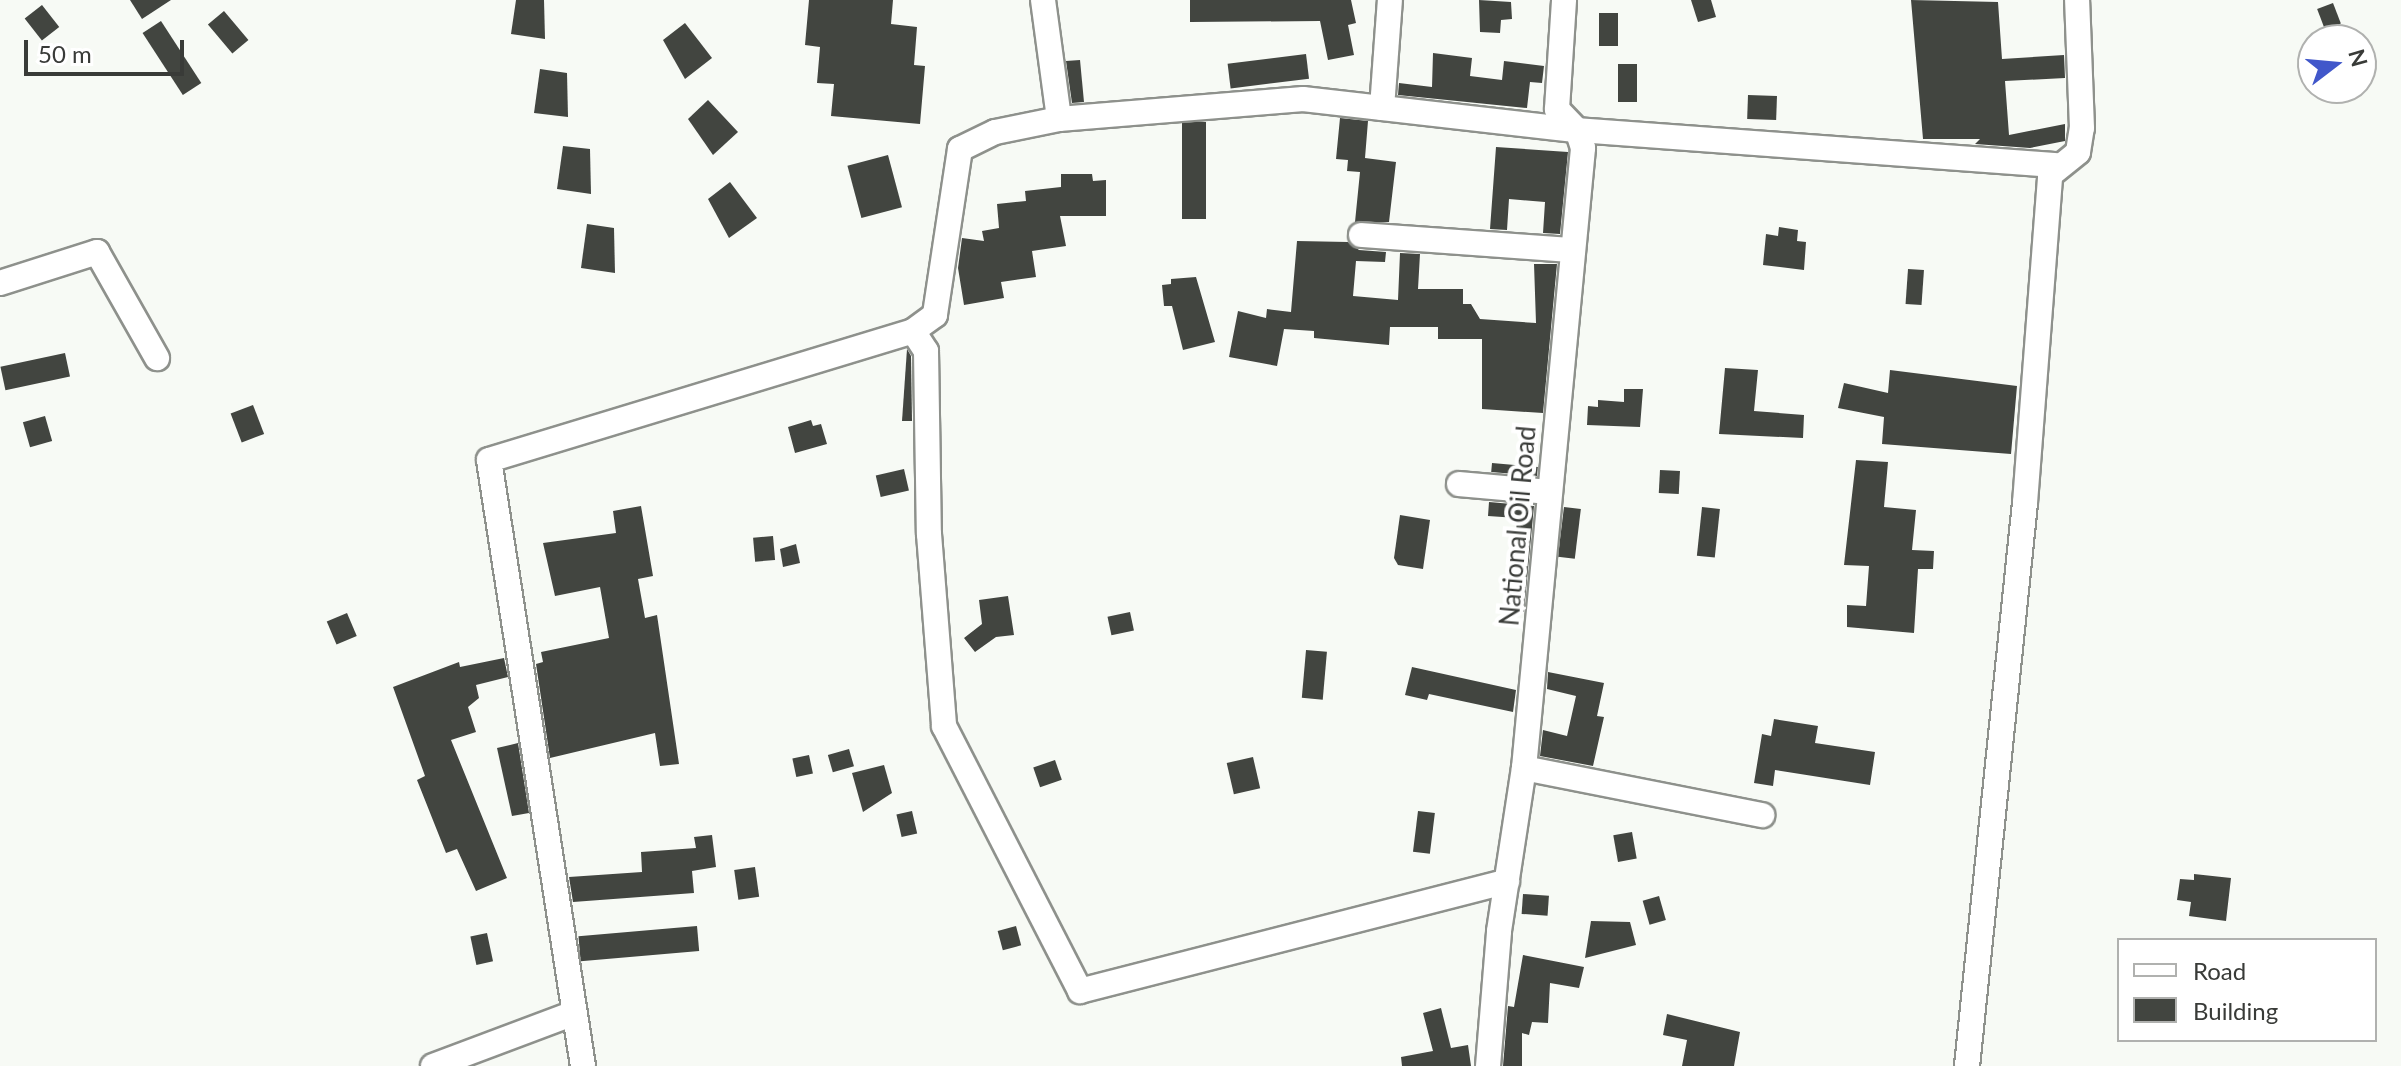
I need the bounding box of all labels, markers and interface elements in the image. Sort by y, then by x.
scale bar [28,24,188,74]
north arrow [2297,24,2377,104]
text: 50 m [38,39,92,68]
text: N [2343,46,2374,70]
street label: National Oil Road [1494,425,1542,627]
legend [2117,938,2377,1042]
text: Road [2193,956,2246,985]
text: Building [2193,996,2278,1025]

